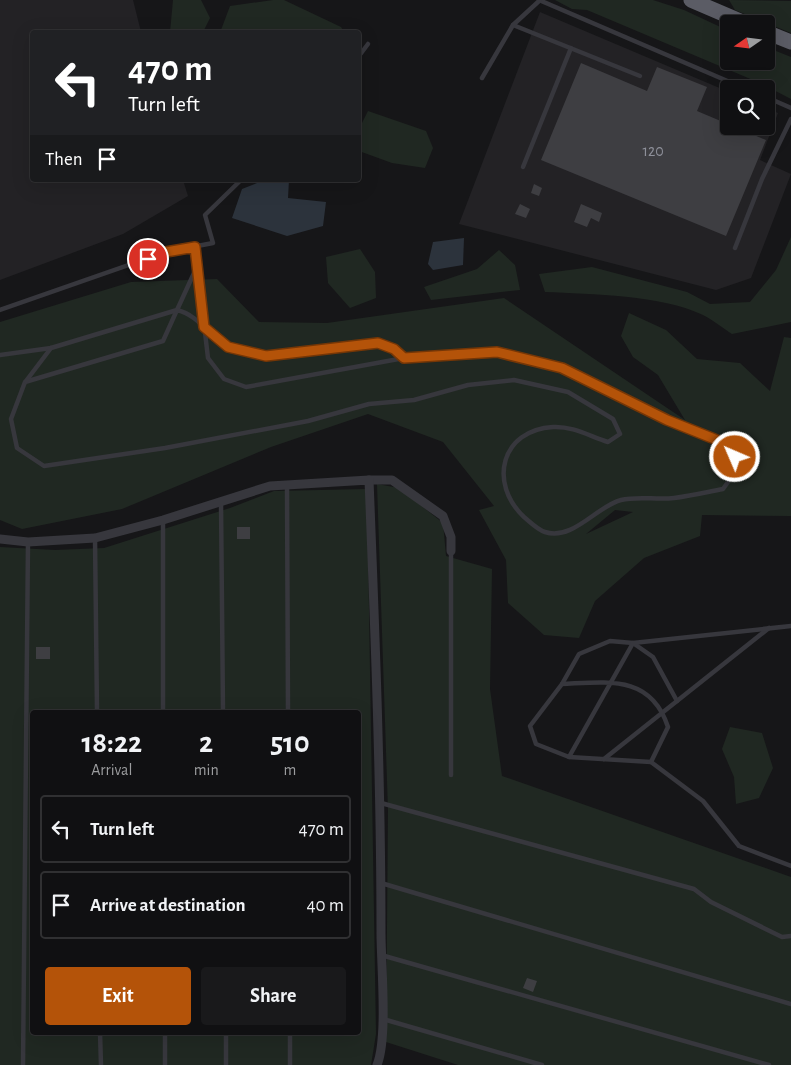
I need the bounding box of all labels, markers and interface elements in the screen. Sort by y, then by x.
north arrow [720,15,775,70]
map controls [720,15,775,135]
icon: left [45,50,110,115]
text: 470 m [128,52,213,87]
button: search [720,80,775,135]
text: Turn left [128,93,200,115]
house number: 120 [642,143,664,159]
icon: arrive [93,145,121,173]
text: Then [45,150,83,169]
pin [127,238,169,280]
icon: arrive [134,245,162,273]
position arrow [708,430,760,482]
text: 18:22 [81,728,142,758]
text: 2 [199,728,213,758]
text: 510 [270,728,310,758]
text: Arrival [91,762,132,778]
text: min [194,762,219,778]
text: m [283,762,296,778]
icon: left [47,815,75,843]
text: Turn left [90,820,154,839]
text: 470 m [299,820,344,839]
icon: arrive [47,891,75,919]
text: Arrive at destination [90,896,246,915]
text: 40 m [306,896,344,915]
button: Exit [45,967,191,1025]
button: Share [201,967,346,1025]

